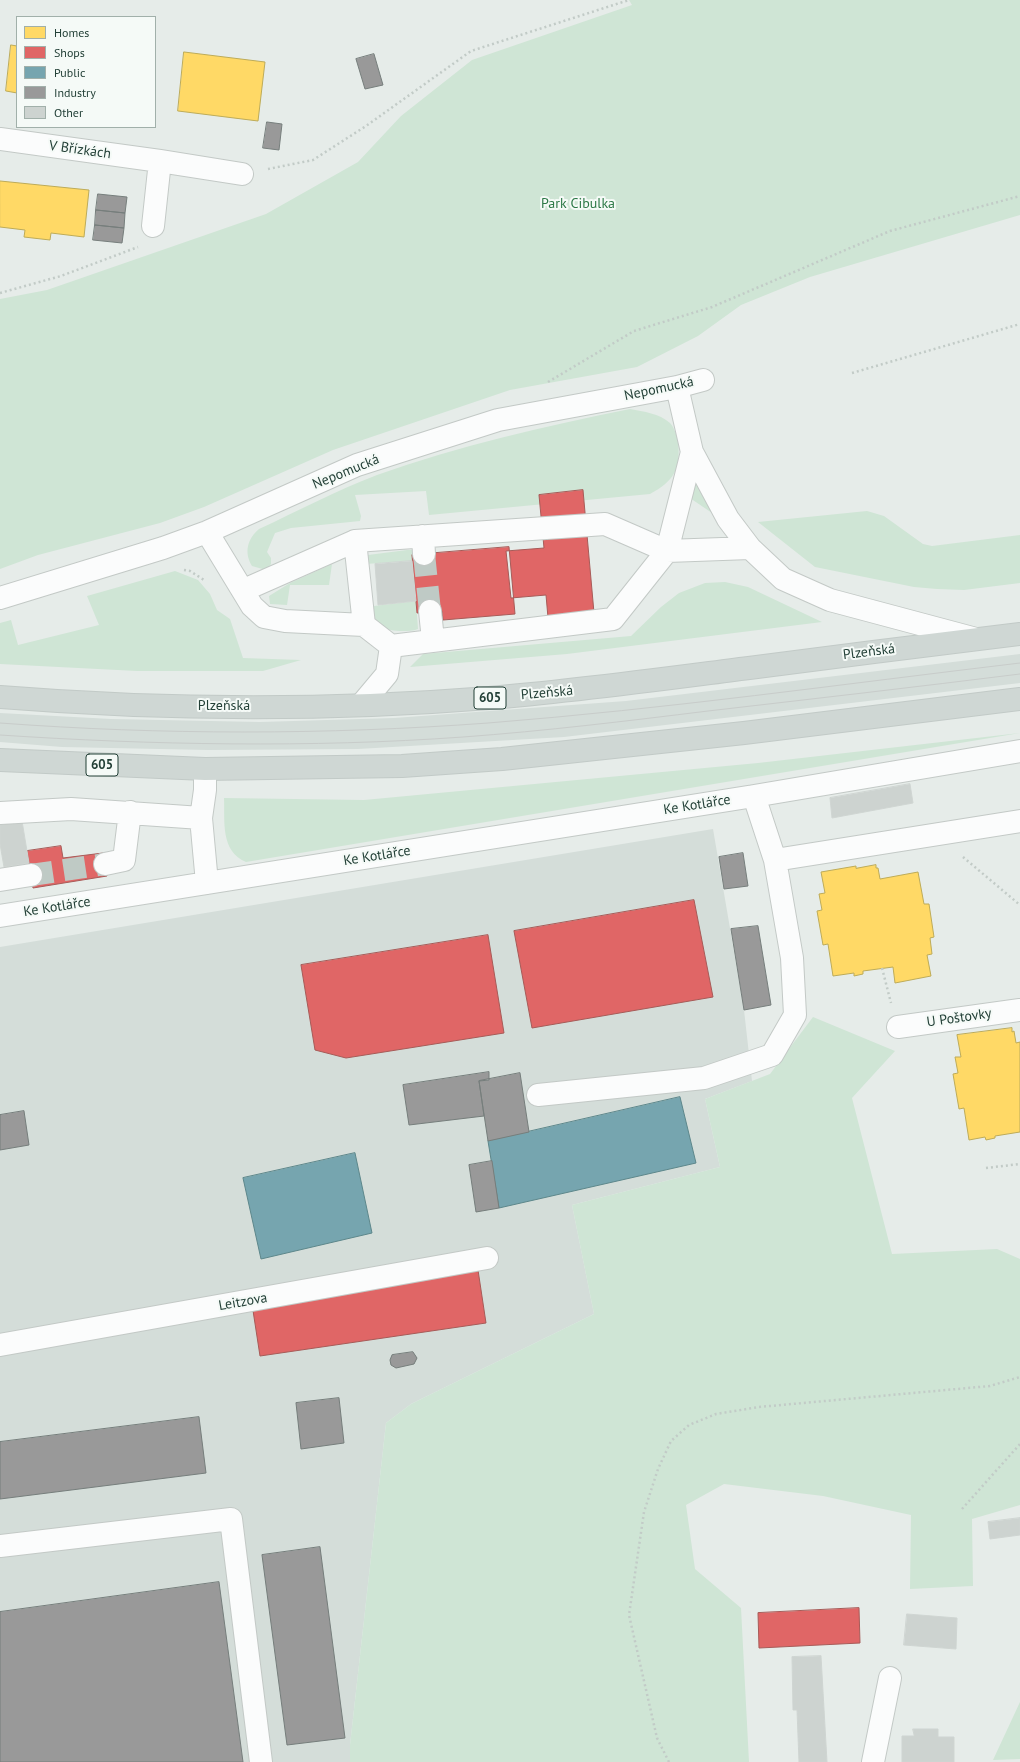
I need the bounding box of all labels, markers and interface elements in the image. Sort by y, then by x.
legend [16,16,156,128]
text: Homes [54,25,89,40]
text: Shops [54,45,85,60]
text: Public [54,65,85,80]
text: Industry [54,85,96,100]
text: Other [54,105,83,120]
street label: V Břízkách [48,137,112,163]
park label: Park Cibulka [541,196,615,212]
street label: Nepomucká [623,373,695,405]
street label: Nepomucká [310,451,382,493]
street label: Plzeňská [842,640,896,664]
street label: Plzeňská [520,682,574,704]
road number: 605 [474,687,506,709]
street label: Plzeňská [198,698,250,714]
road number: 605 [86,754,118,776]
street label: Ke Kotlářce [662,791,732,819]
street label: Ke Kotlářce [342,842,412,870]
street label: Ke Kotlářce [22,893,92,921]
street label: U Poštovky [925,1005,993,1031]
street label: Leitzova [217,1289,269,1315]

